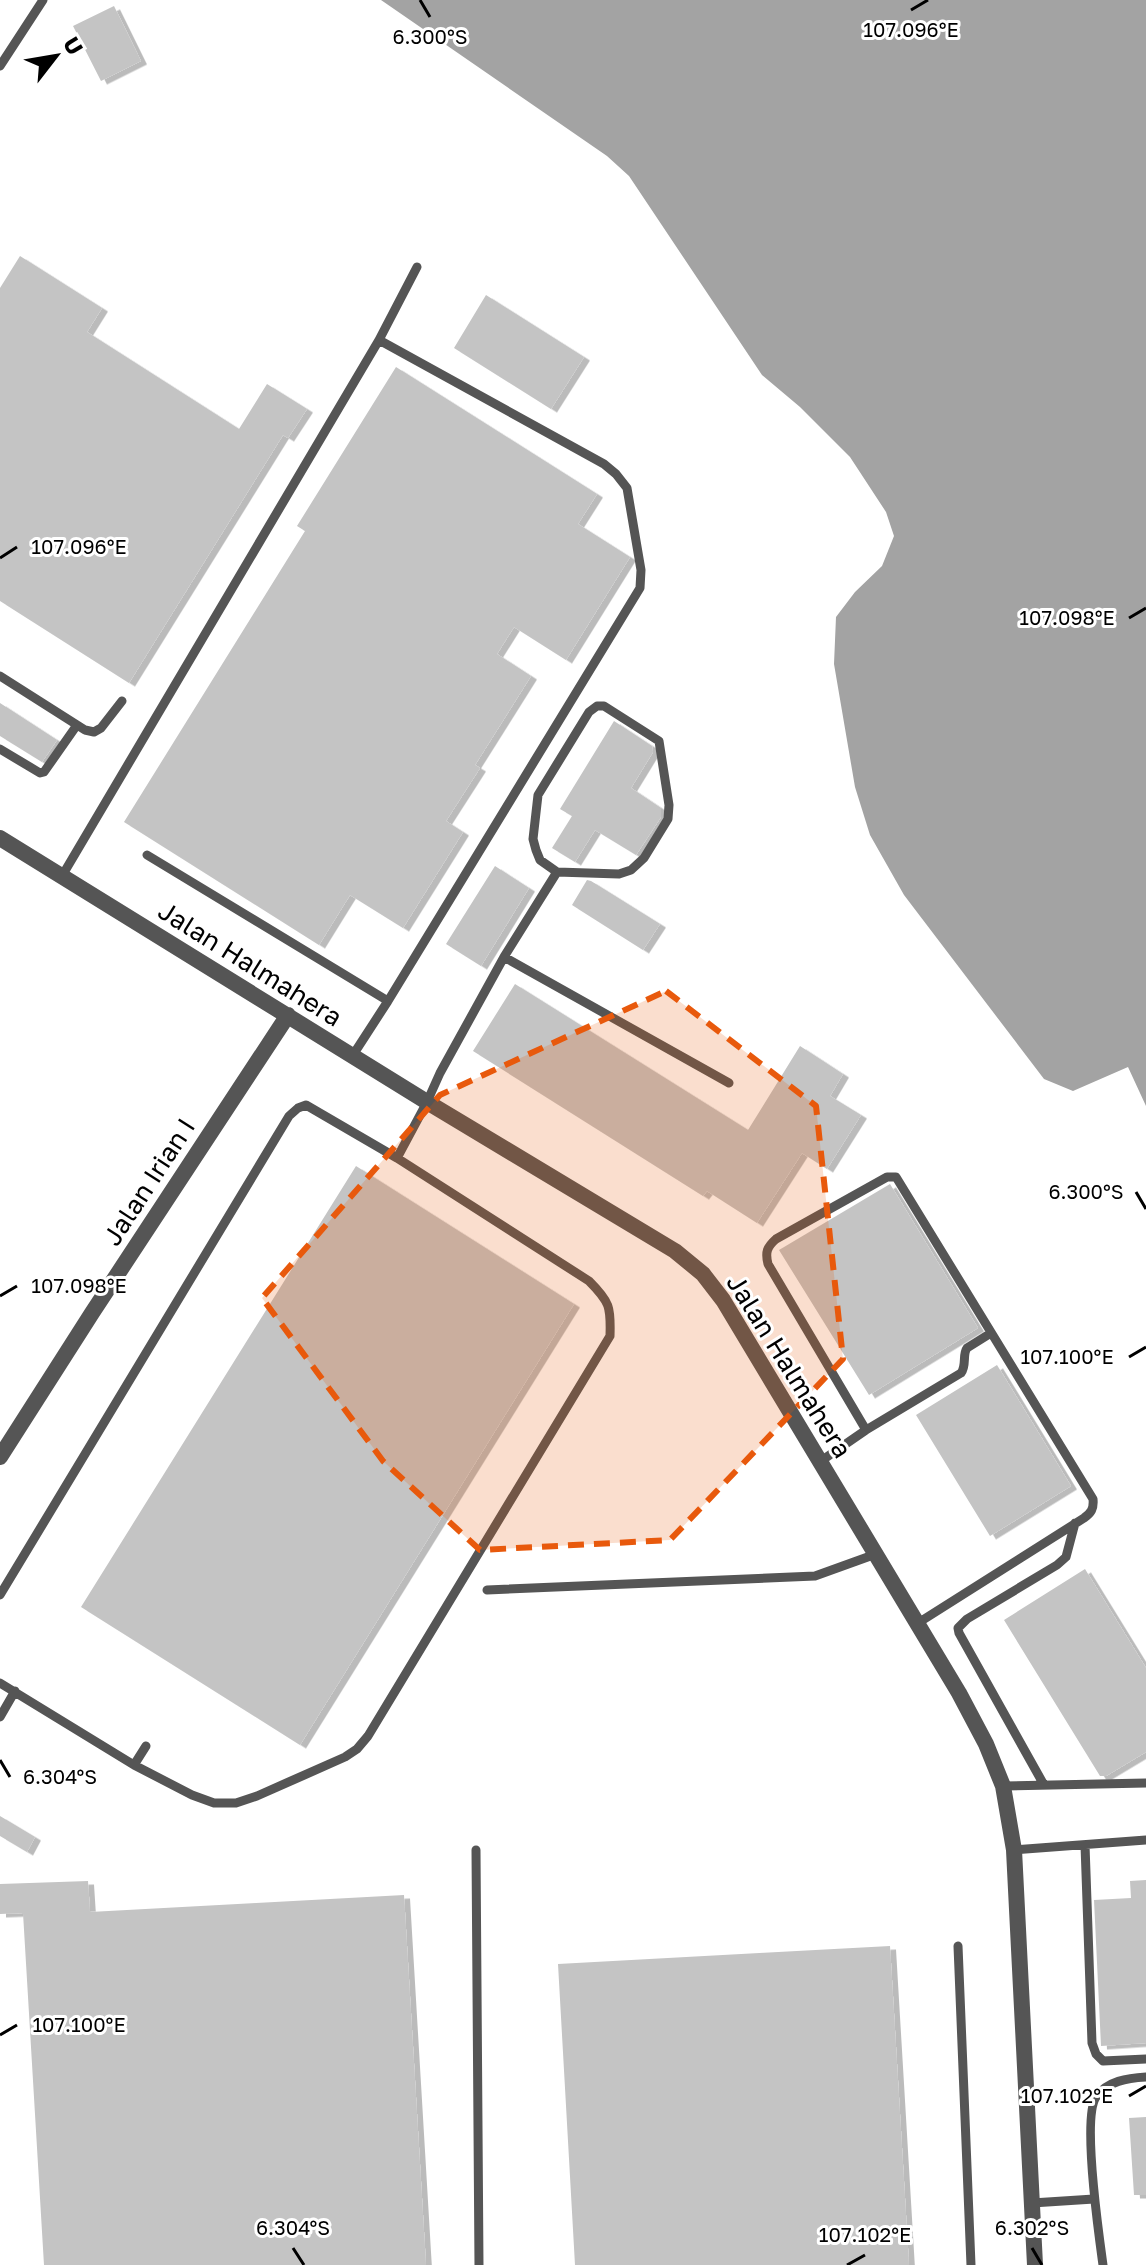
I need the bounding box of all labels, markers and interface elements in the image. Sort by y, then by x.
north arrow [16,16,96,96]
text: 107.096°E [863,17,959,41]
text: 6.300°S [392,24,468,48]
text: U [58,32,89,59]
text: 107.096°E [31,534,127,558]
text: 107.098°E [1019,605,1115,629]
street label: Jalan Halmahera [153,895,348,1033]
street label: Jalan Irian I [96,1112,201,1251]
text: 6.300°S [1048,1179,1124,1203]
street label: Jalan Halmahera [720,1268,858,1463]
text: 107.098°E [31,1273,127,1297]
text: 107.100°E [1020,1344,1114,1368]
text: 6.304°S [23,1764,97,1788]
text: 107.100°E [32,2012,126,2036]
text: 107.102°E [1021,2083,1113,2107]
text: 6.304°S [256,2215,330,2239]
text: 6.302°S [995,2215,1069,2239]
text: 107.102°E [819,2222,911,2246]

